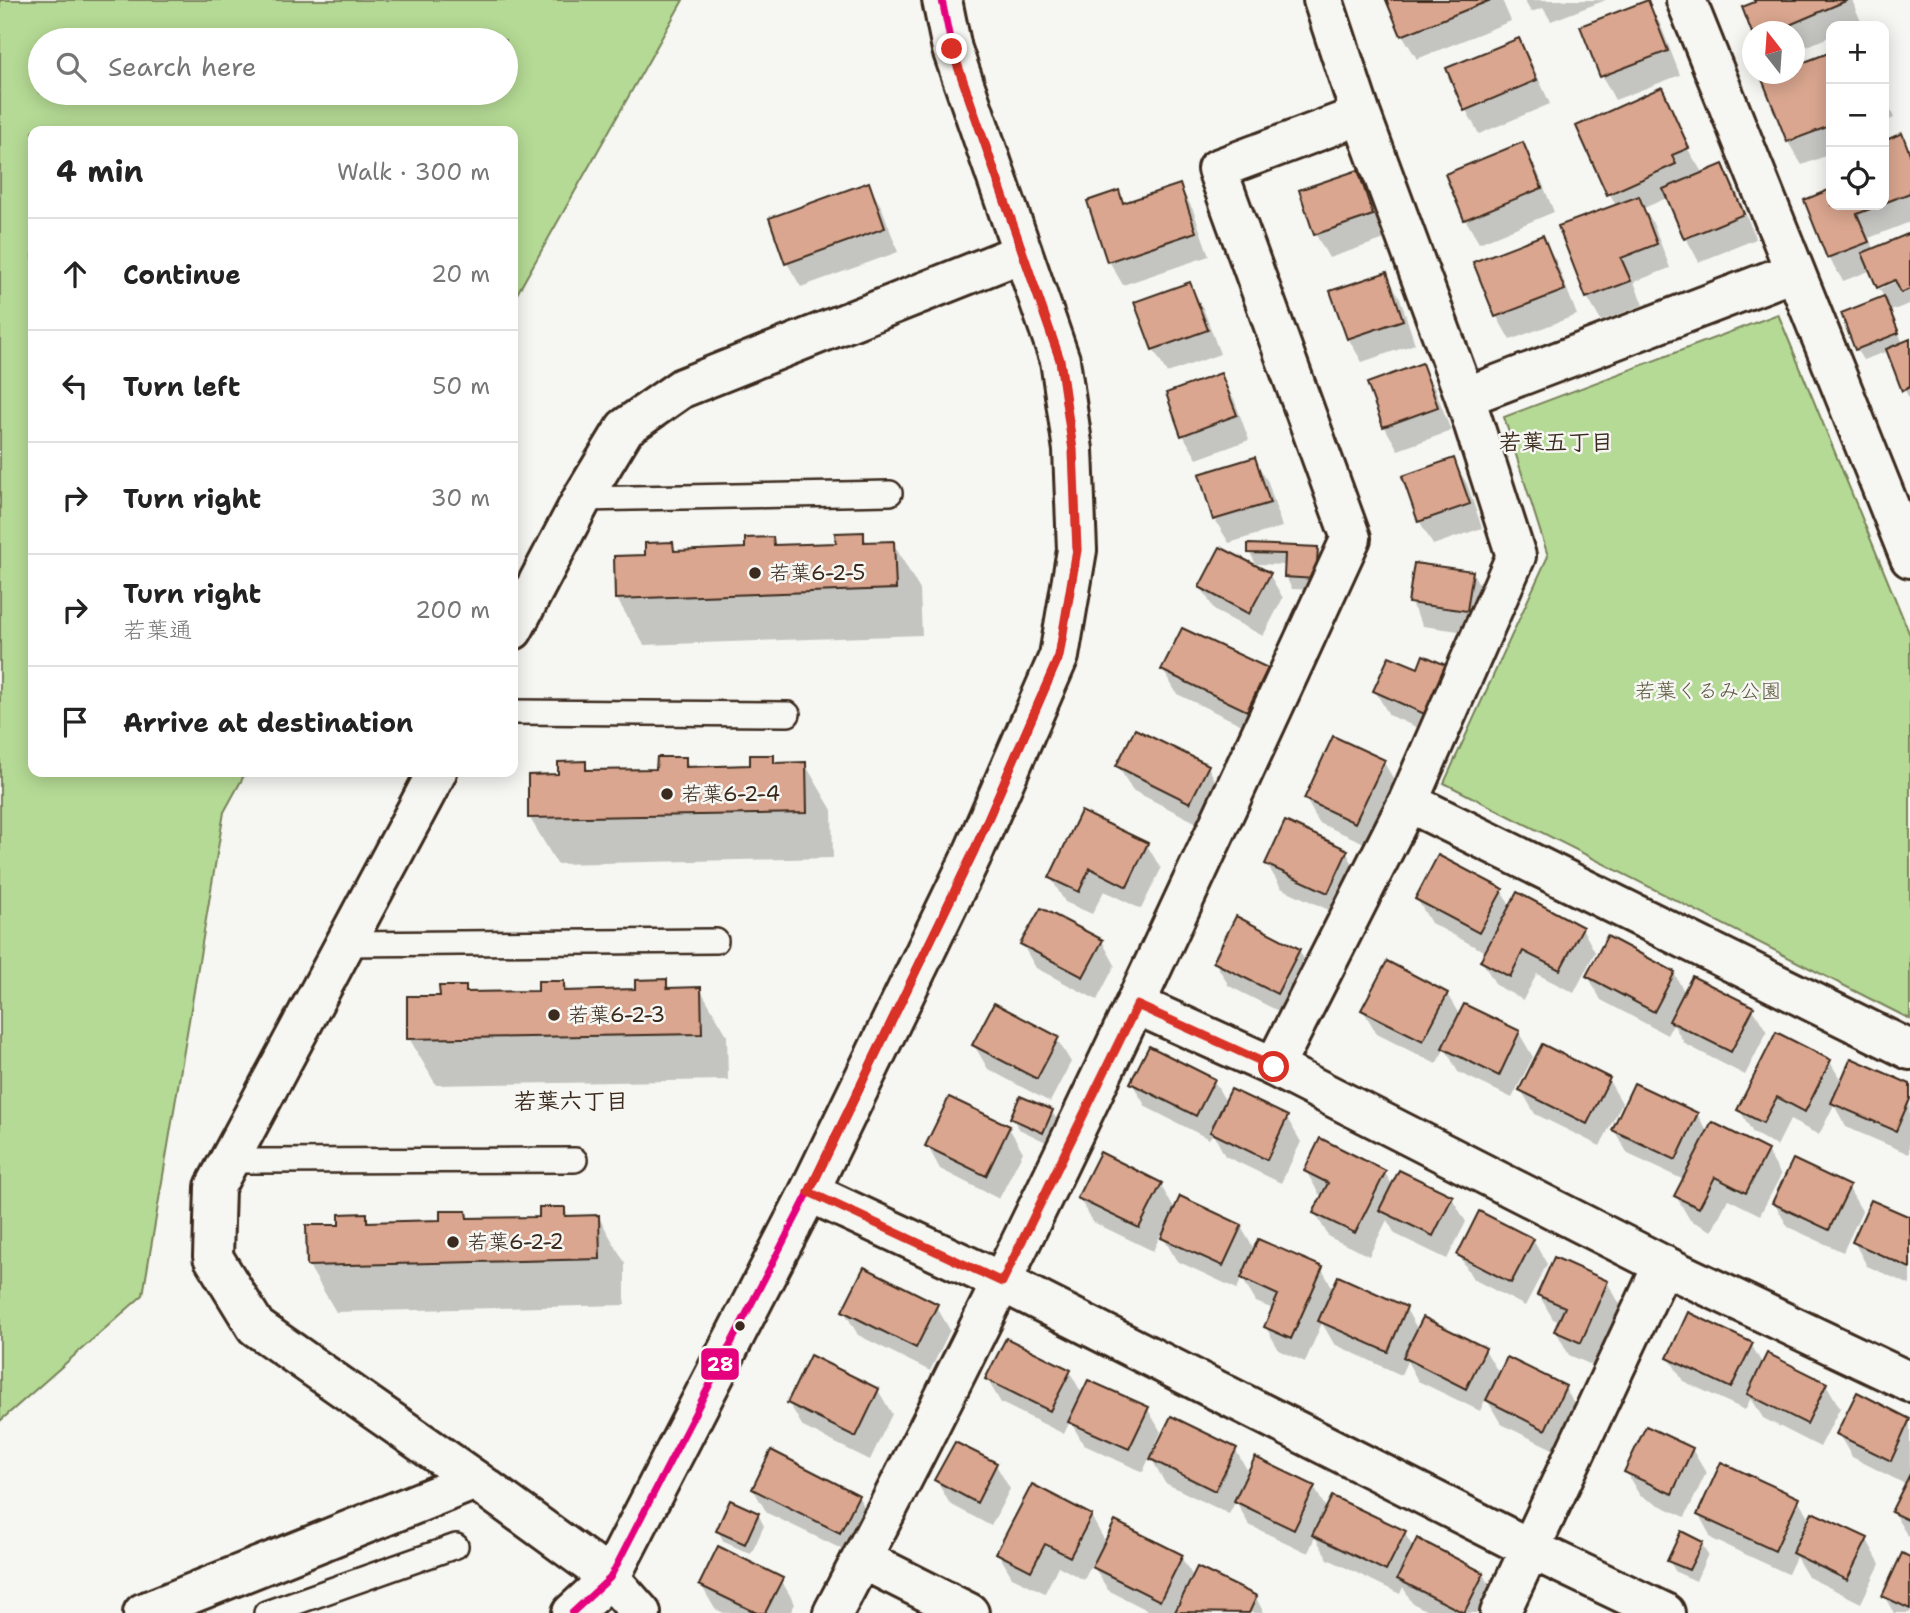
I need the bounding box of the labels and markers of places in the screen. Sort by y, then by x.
place label: 若葉6-2-5 [769,559,865,587]
marker: 若葉6-2-5 [747,565,763,581]
place label: 若葉6-2-4 [681,780,780,808]
marker: 若葉6-2-4 [659,786,675,802]
place label: 若葉6-2-3 [568,1001,665,1029]
marker: 若葉6-2-3 [546,1007,562,1023]
place label: 若葉6-2-2 [467,1228,564,1256]
marker: 若葉6-2-2 [445,1234,461,1250]
unlabelled marker [733,1319,747,1333]

